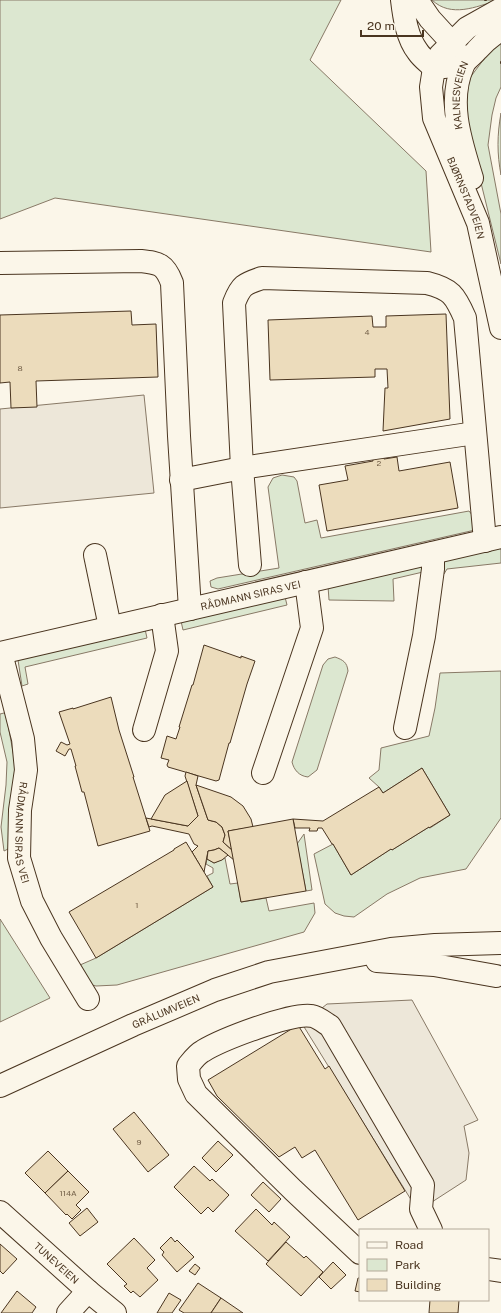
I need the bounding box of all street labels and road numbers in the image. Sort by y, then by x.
street label: KALNESVEIEN [450,59,470,131]
street label: BJØRNSTADVEIEN [445,155,487,240]
street label: RÅDMANN SIRAS VEI [199,578,302,612]
street label: RÅDMANN SIRAS VEI [13,781,32,884]
street label: GRÅLUMVEIEN [130,991,201,1031]
street label: TUNEVEIEN [32,1239,82,1286]

